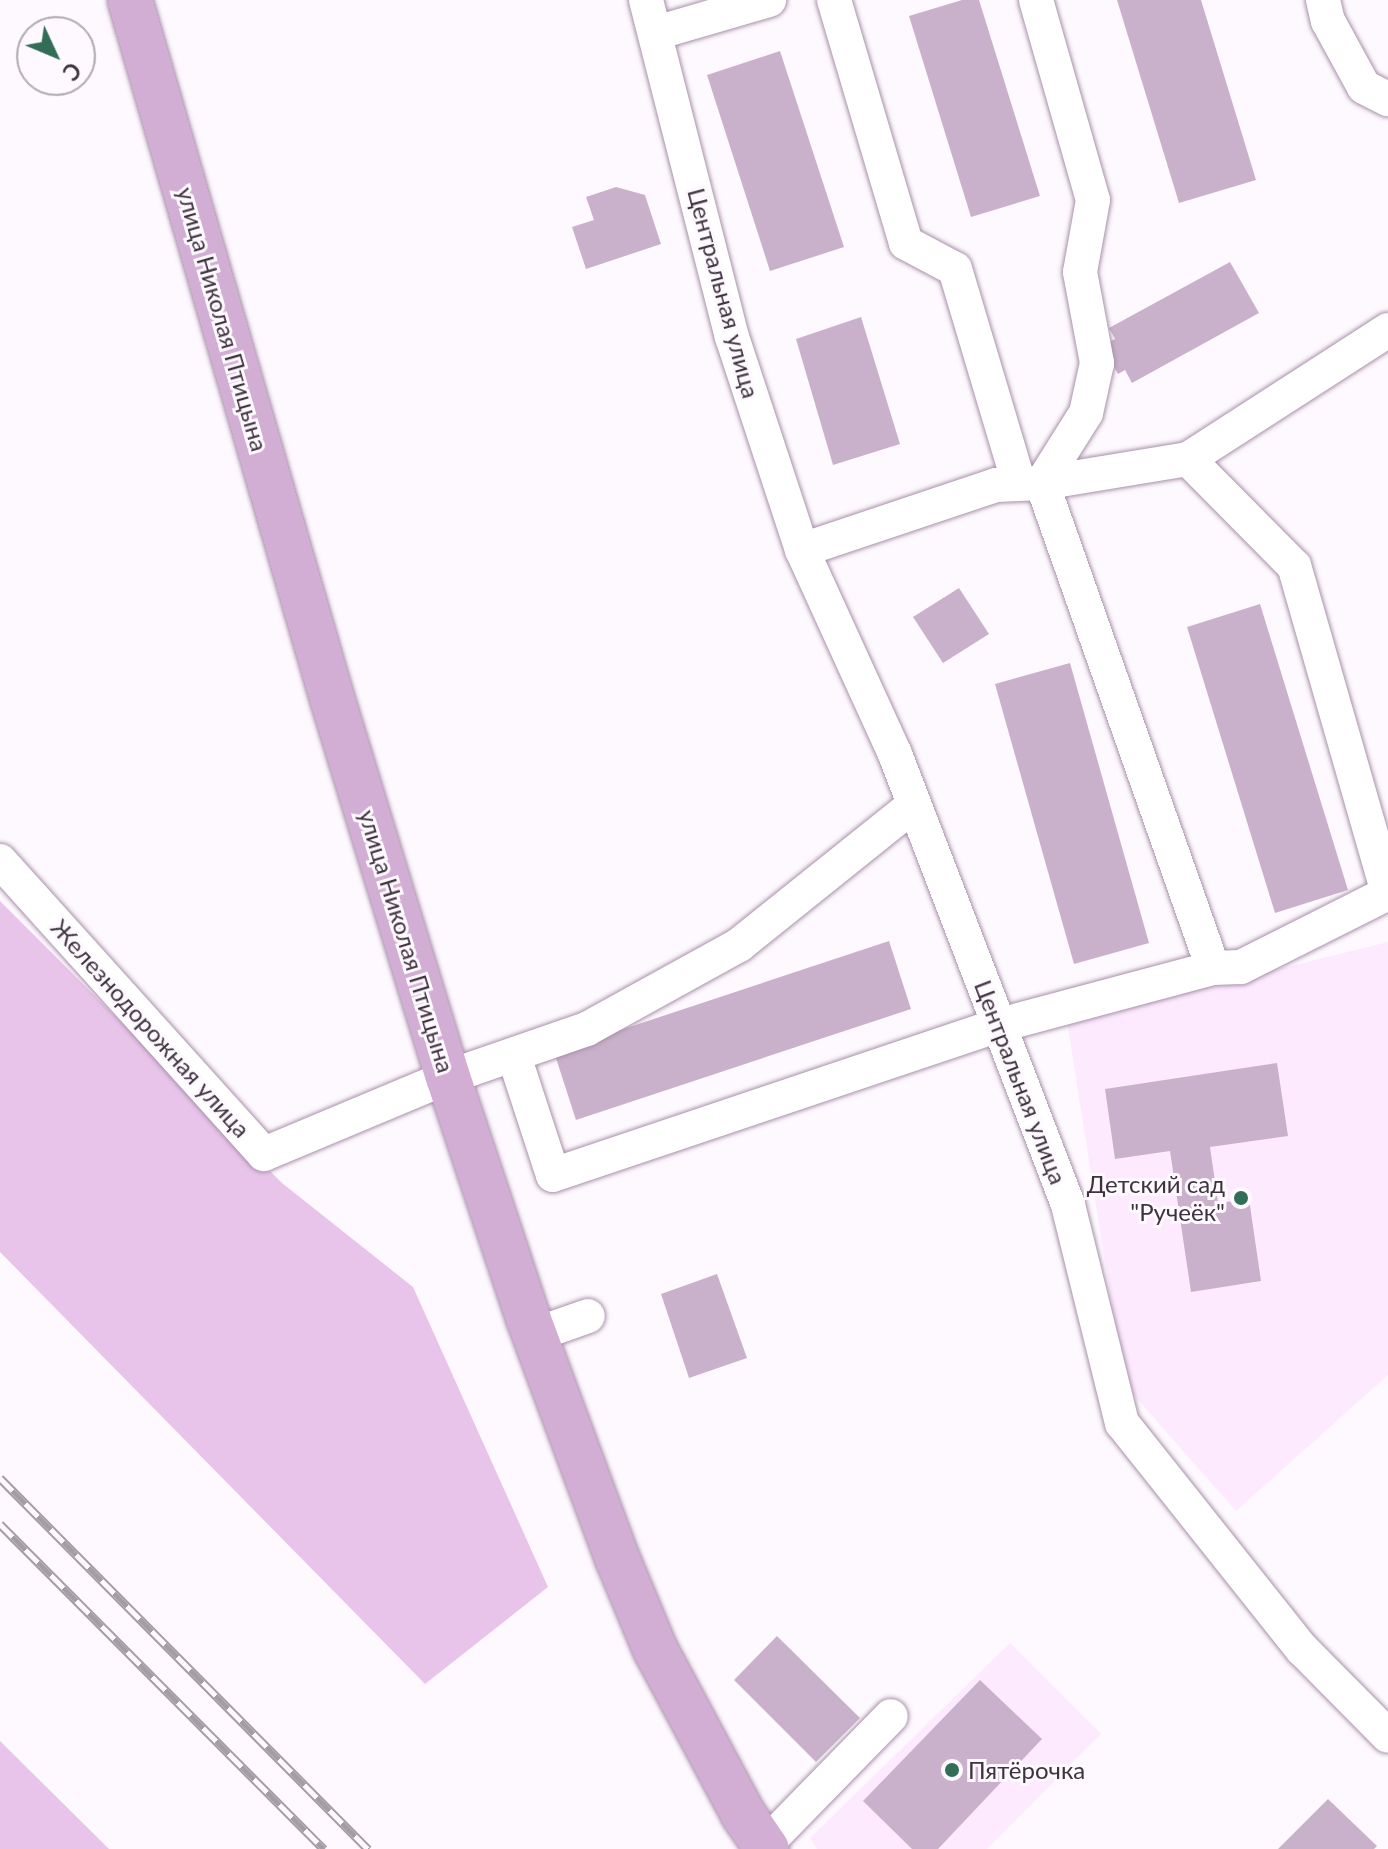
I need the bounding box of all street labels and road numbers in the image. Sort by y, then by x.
street label: улица Николая Птицына [171,184,275,454]
street label: Центральная улица [682,185,766,401]
street label: улица Николая Птицына [353,806,461,1076]
street label: Железнодорожная улица [45,913,257,1143]
street label: Центральная улица [969,976,1073,1188]

